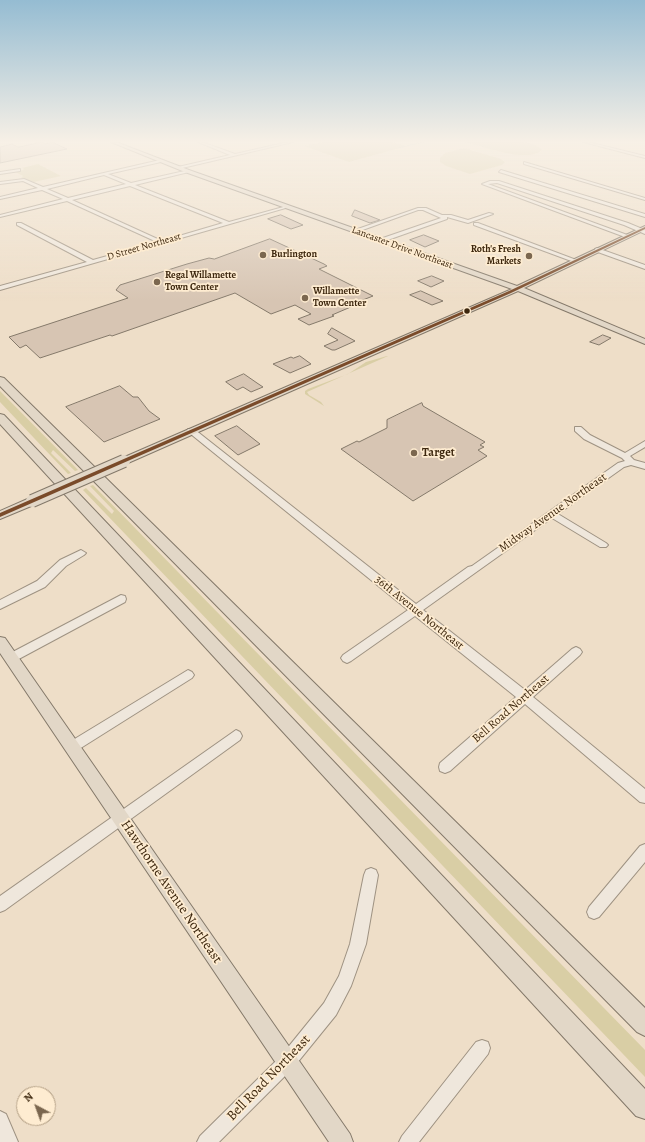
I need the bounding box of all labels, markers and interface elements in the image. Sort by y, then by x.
street label: Lancaster Drive Northeast [350,224,454,272]
street label: D Street Northeast [106,231,182,263]
place label: Roth's Fresh Markets [471,244,521,268]
place label: Burlington [271,249,317,261]
marker: Burlington [258,250,268,260]
marker: Roth's Fresh Markets [524,251,534,261]
place label: Regal Willamette Town Center [165,270,236,294]
marker: Regal Willamette Town Center [152,277,162,287]
place label: Willamette Town Center [313,286,366,310]
marker: Willamette Town Center [300,293,310,303]
unlabelled marker [462,306,472,316]
place label: Target [422,446,455,460]
marker: Target [409,448,419,458]
street label: Midway Avenue Northeast [496,470,610,556]
street label: 36th Avenue Northeast [372,573,466,653]
street label: Bell Road Northeast [470,672,552,746]
street label: Hawthorne Avenue Northeast [117,817,225,967]
street label: Bell Road Northeast [224,1031,314,1125]
north arrow [16,1086,56,1126]
text: N [21,1089,36,1106]

